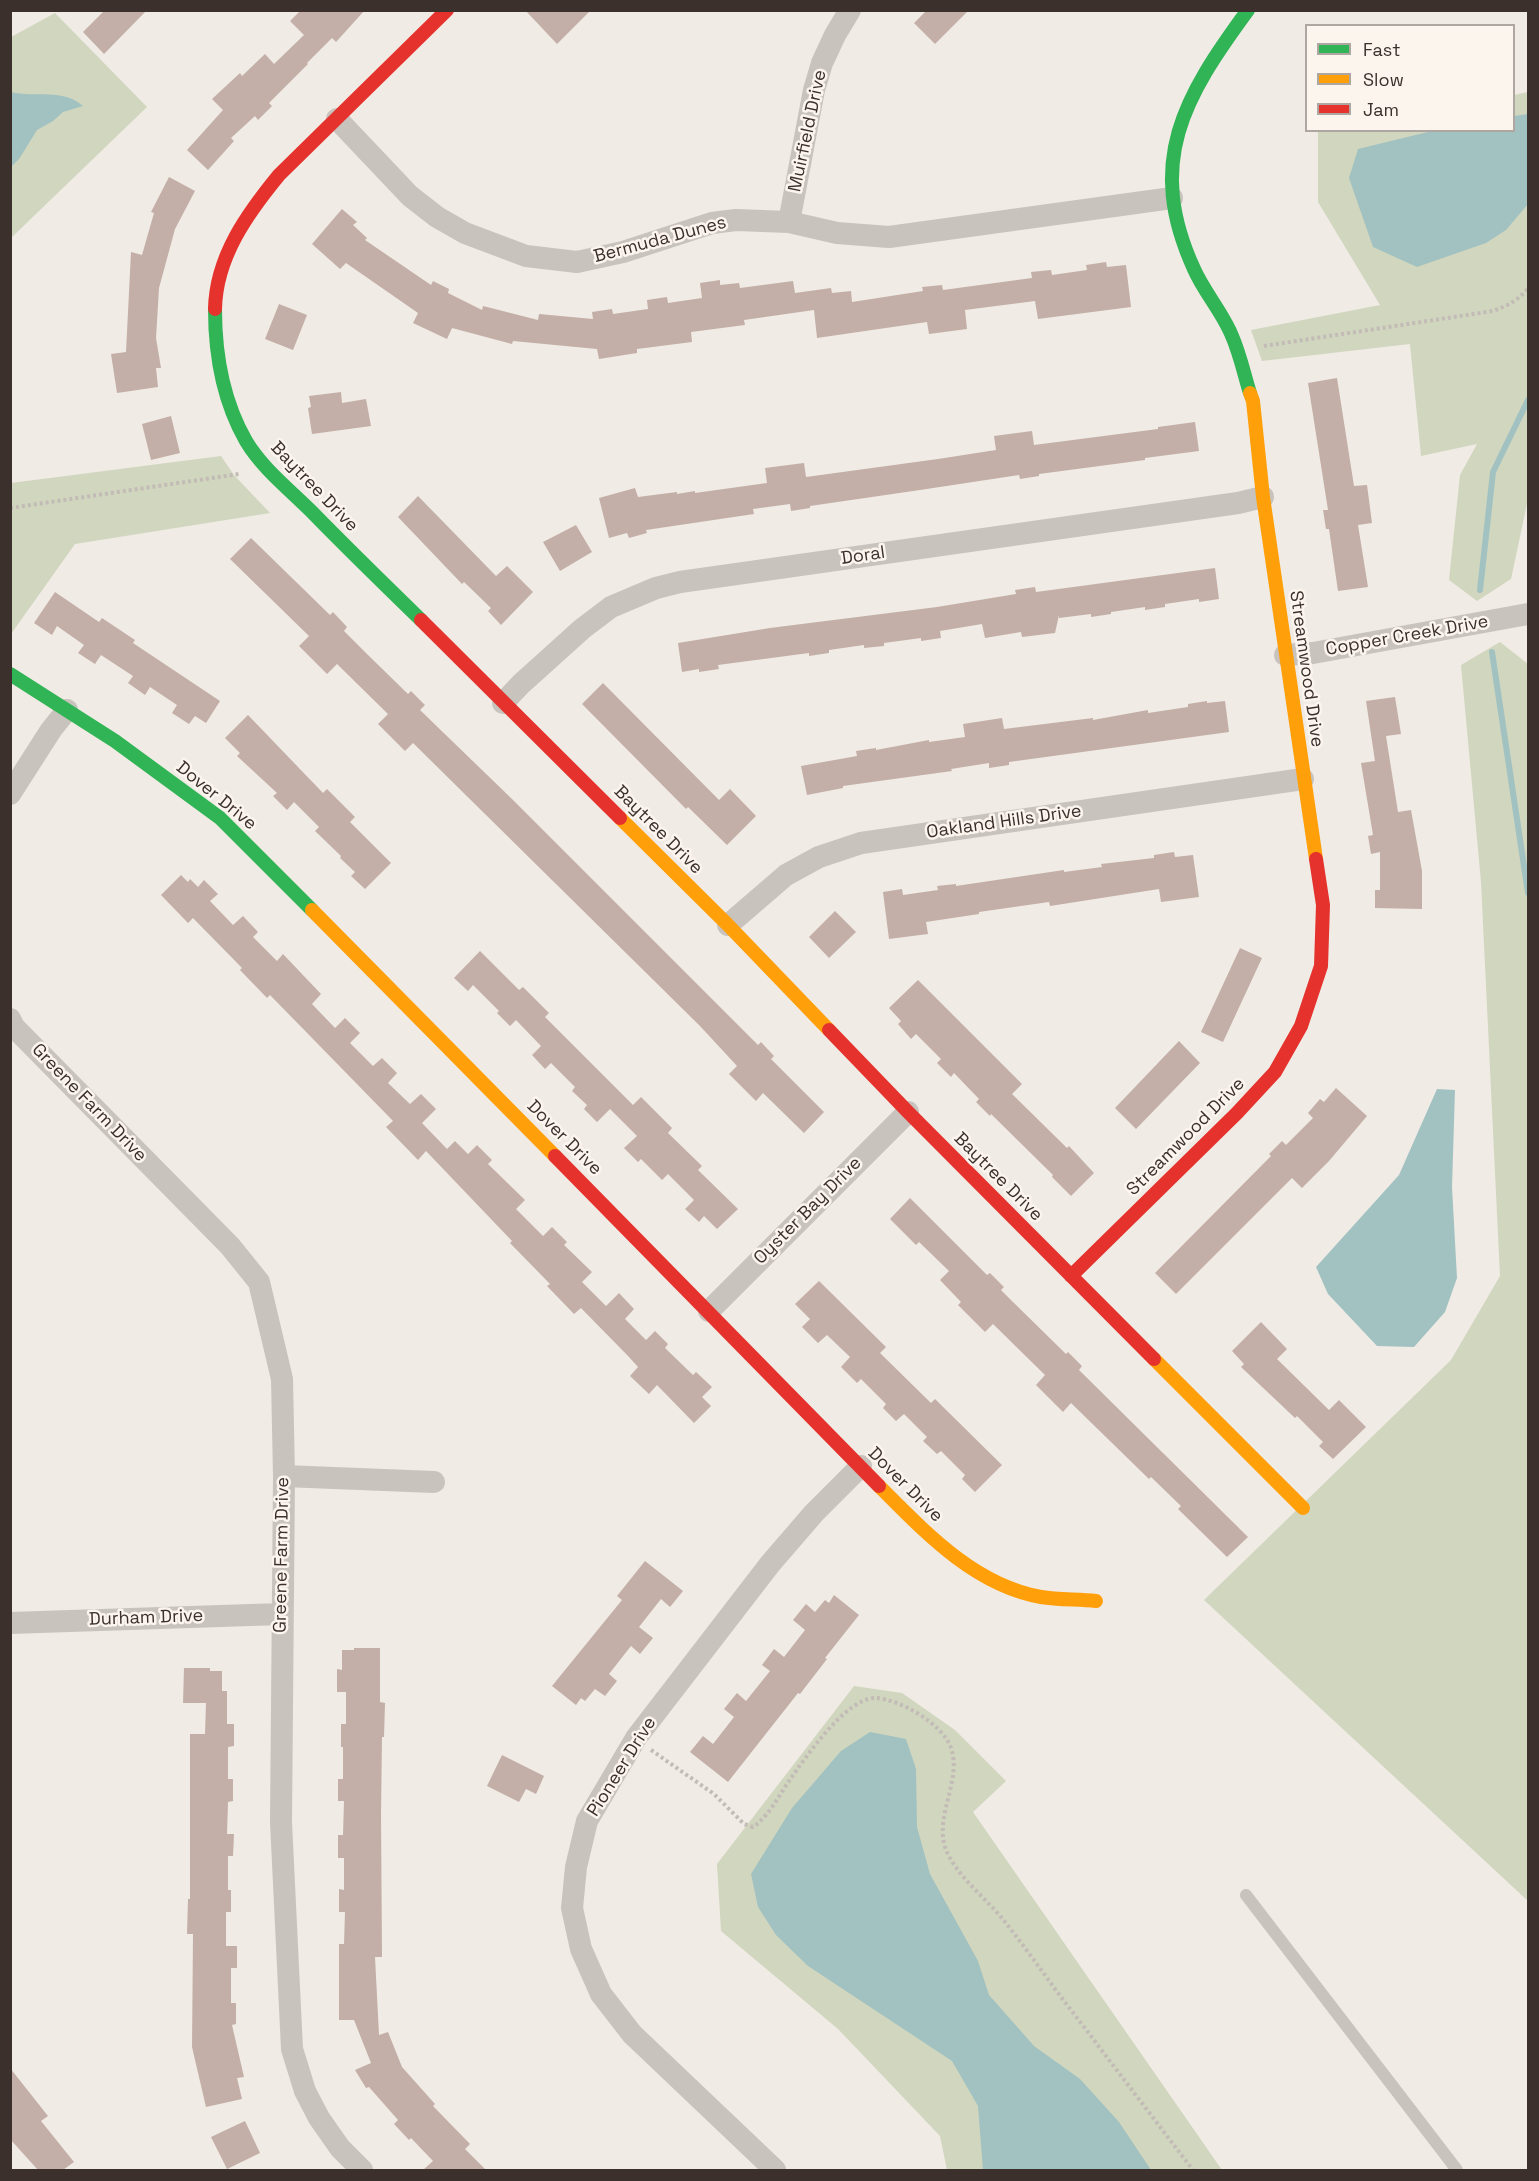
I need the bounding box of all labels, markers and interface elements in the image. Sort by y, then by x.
legend [1305,24,1515,132]
text: Fast [1363,38,1400,61]
street label: Muirfield Drive [785,68,831,194]
text: Slow [1363,68,1404,91]
text: Jam [1363,98,1399,121]
street label: Bermuda Dunes [591,212,729,268]
street label: Baytree Drive [266,437,362,537]
street label: Doral [840,542,886,570]
street label: Streamwood Drive [1284,589,1328,749]
street label: Copper Creek Drive [1324,611,1490,661]
street label: Dover Drive [171,757,261,835]
street label: Baytree Drive [609,781,707,879]
street label: Oakland Hills Drive [925,800,1083,844]
street label: Greene Farm Drive [27,1039,151,1167]
street label: Streamwood Drive [1123,1074,1249,1200]
street label: Dover Drive [522,1096,606,1180]
street label: Baytree Drive [949,1128,1047,1226]
street label: Oyster Bay Drive [750,1153,866,1269]
street label: Dover Drive [863,1443,947,1527]
street label: Greene Farm Drive [270,1477,294,1633]
street label: Durham Drive [88,1605,204,1631]
street label: Pioneer Drive [583,1713,661,1821]

